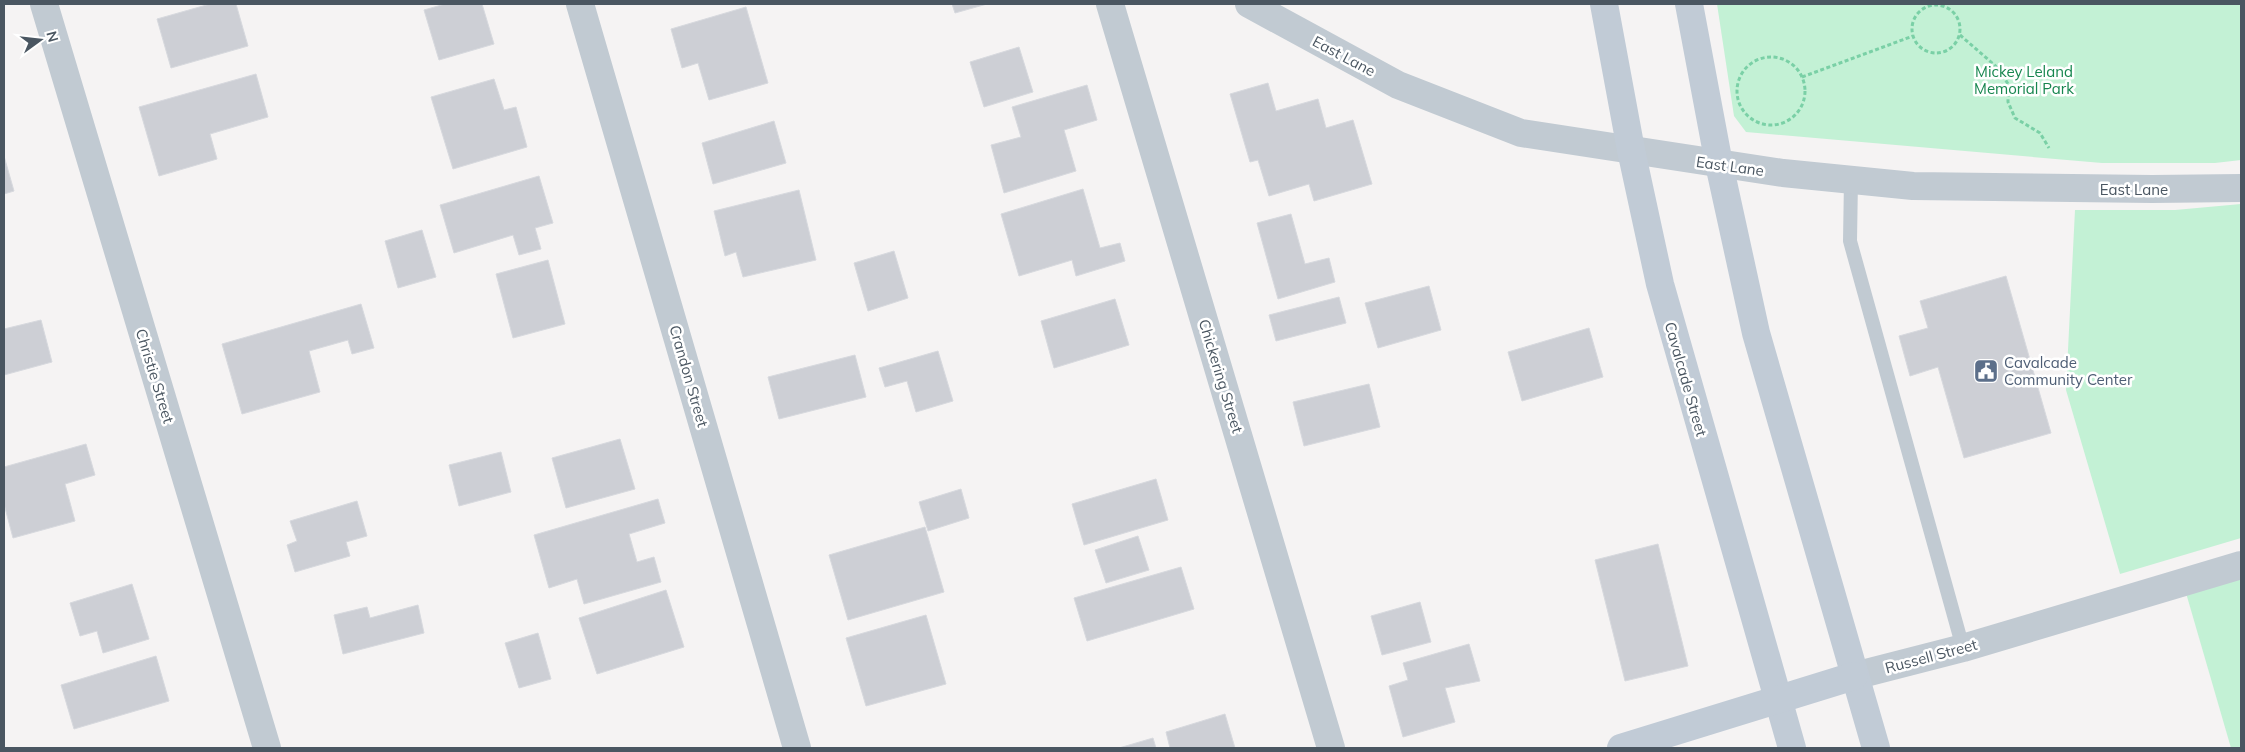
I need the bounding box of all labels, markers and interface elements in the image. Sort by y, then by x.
north arrow [15,15,65,65]
text: N [42,29,63,44]
street label: East Lane [1309,32,1379,80]
park label: Mickey Leland Memorial Park [1974,62,2074,98]
street label: East Lane [1695,152,1765,180]
street label: East Lane [2100,180,2168,199]
street label: Chickering Street [1195,317,1247,435]
street label: Cavalcade Street [1661,320,1711,438]
street label: Crandon Street [665,323,713,429]
street label: Christie Street [132,326,178,426]
place label: Cavalcade Community Center [2004,353,2133,389]
public building icon: Cavalcade Community Center [1973,358,1999,384]
street label: Russell Street [1883,635,1979,677]

